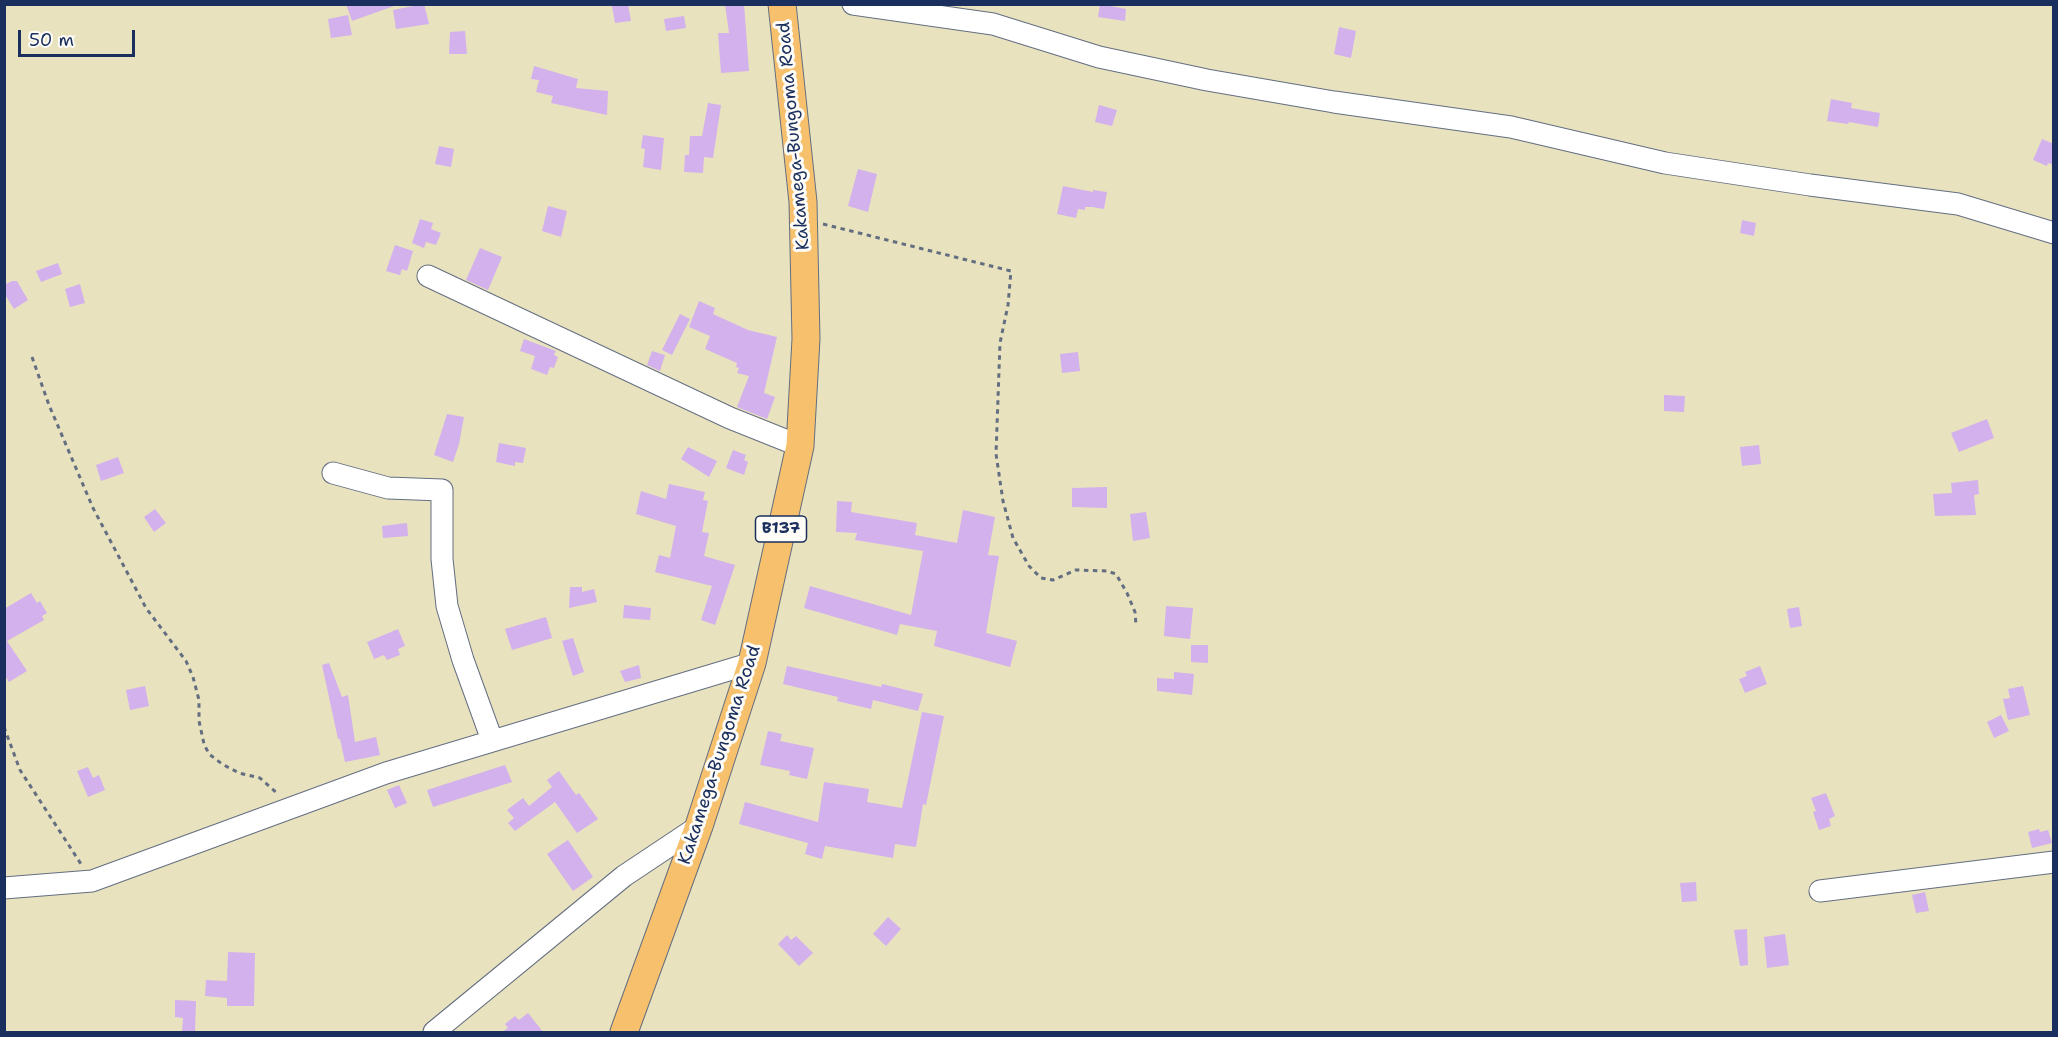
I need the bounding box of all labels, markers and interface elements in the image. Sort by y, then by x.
scale bar [21,18,138,56]
street label: Kakamega-Bungoma Road [773,21,815,251]
text: 50 m [29,28,74,52]
road number: B137 [756,516,806,542]
street label: Kakamega-Bungoma Road [674,643,766,867]

